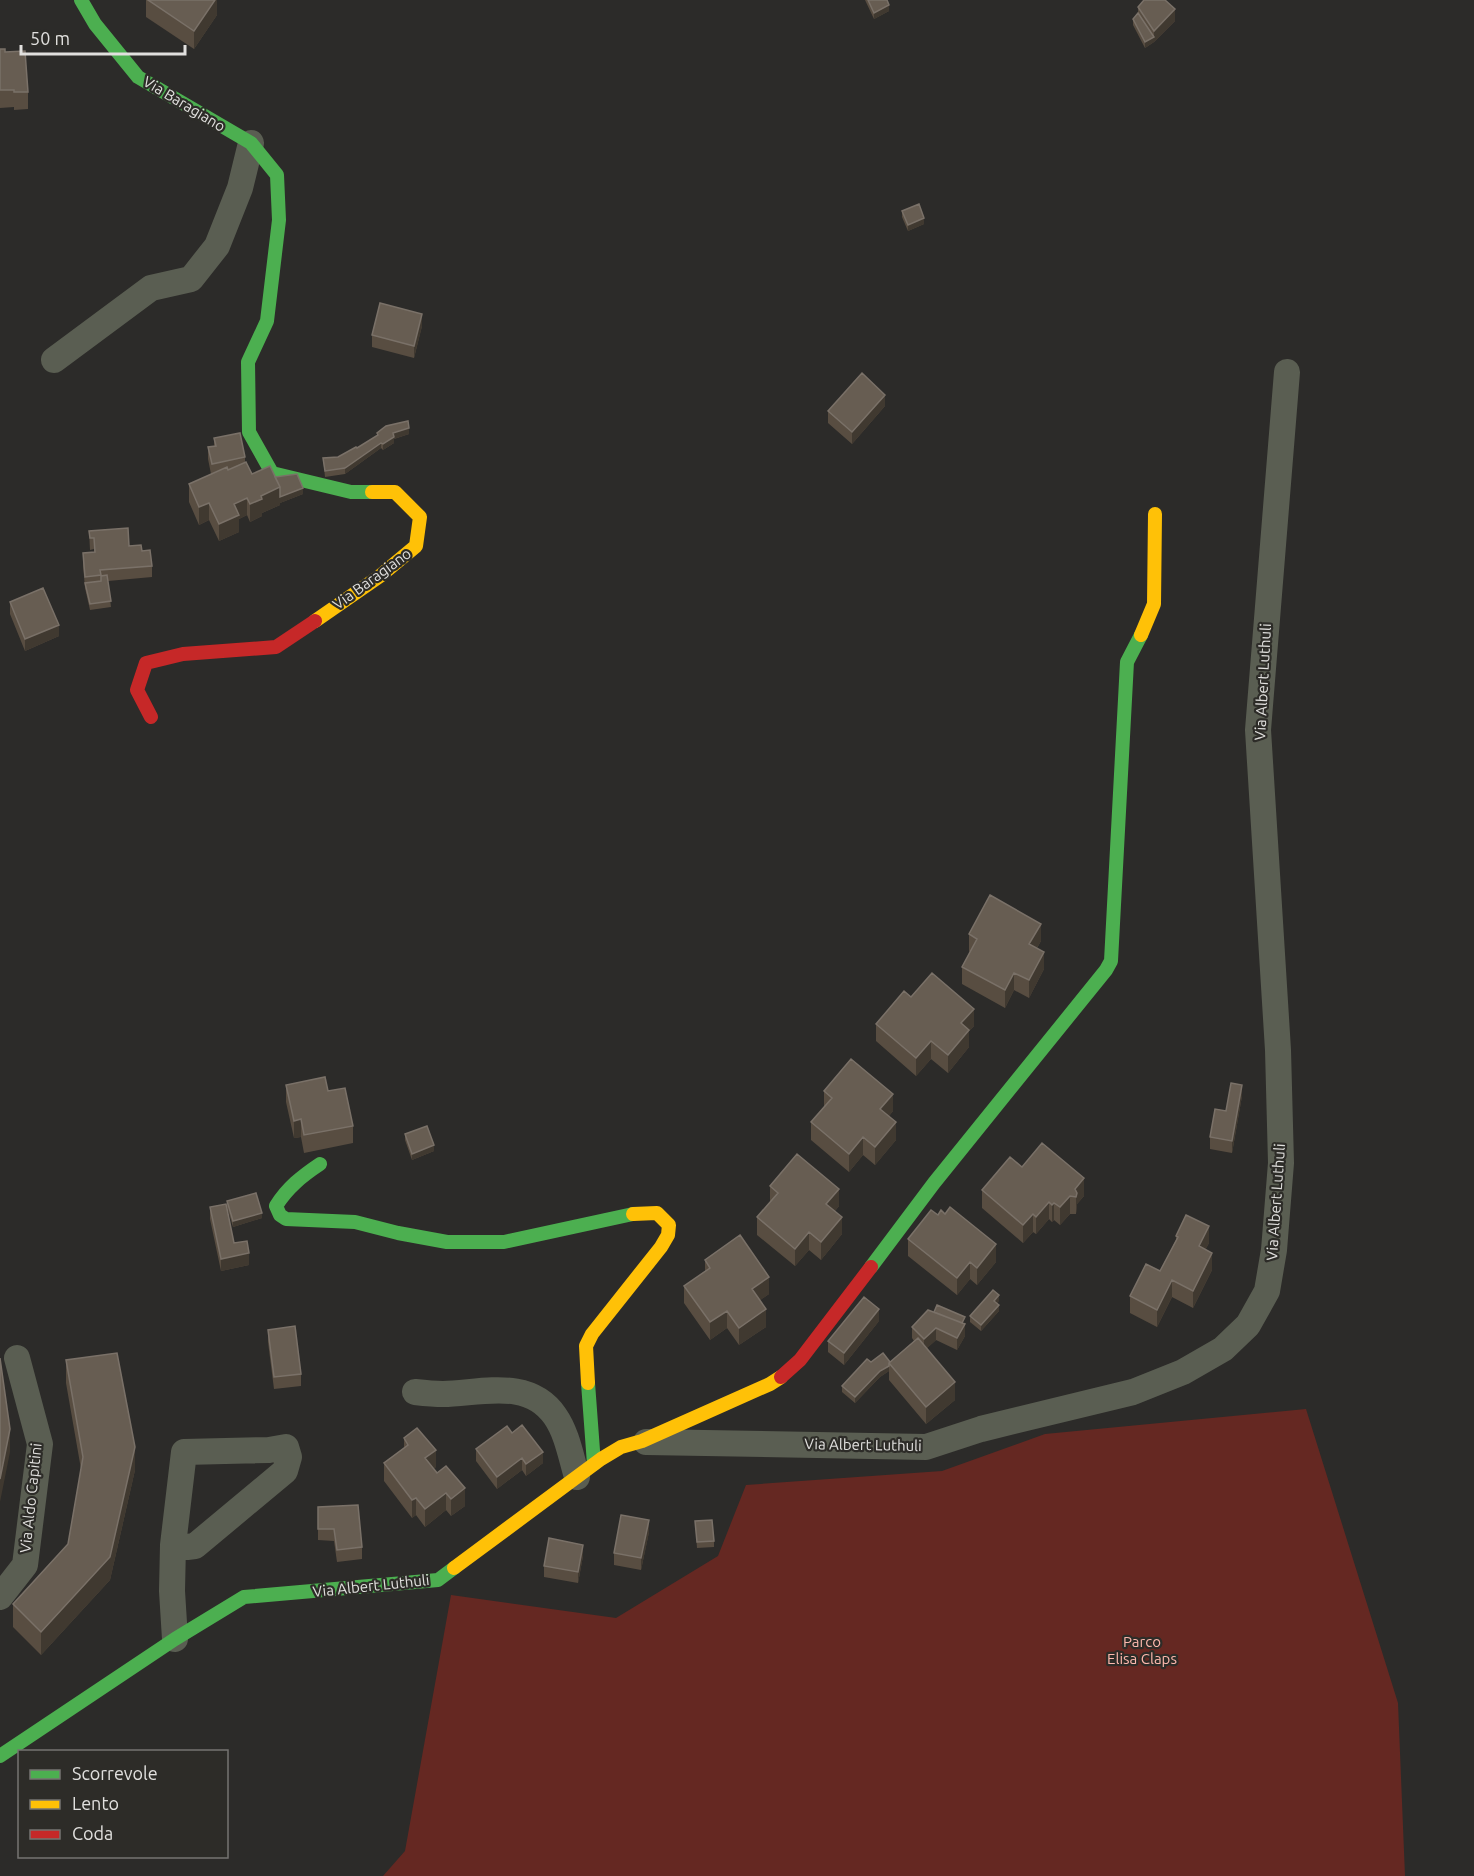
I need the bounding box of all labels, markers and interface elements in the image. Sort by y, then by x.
scale bar [21,18,184,56]
text: 50 m [30,28,70,48]
street label: Via Baragiano [140,72,228,135]
street label: Via Baragiano [329,544,414,613]
street label: Via Albert Luthuli [1251,623,1274,741]
street label: Via Albert Luthuli [1263,1143,1288,1261]
street label: Via Albert Luthuli [804,1435,922,1454]
street label: Via Aldo Capitini [16,1442,45,1554]
street label: Via Albert Luthuli [312,1571,430,1600]
park label: Parco Elisa Claps [1107,1633,1177,1667]
legend [18,1750,228,1858]
text: Scorrevole [72,1763,158,1783]
text: Lento [72,1793,119,1813]
text: Coda [72,1823,113,1843]

